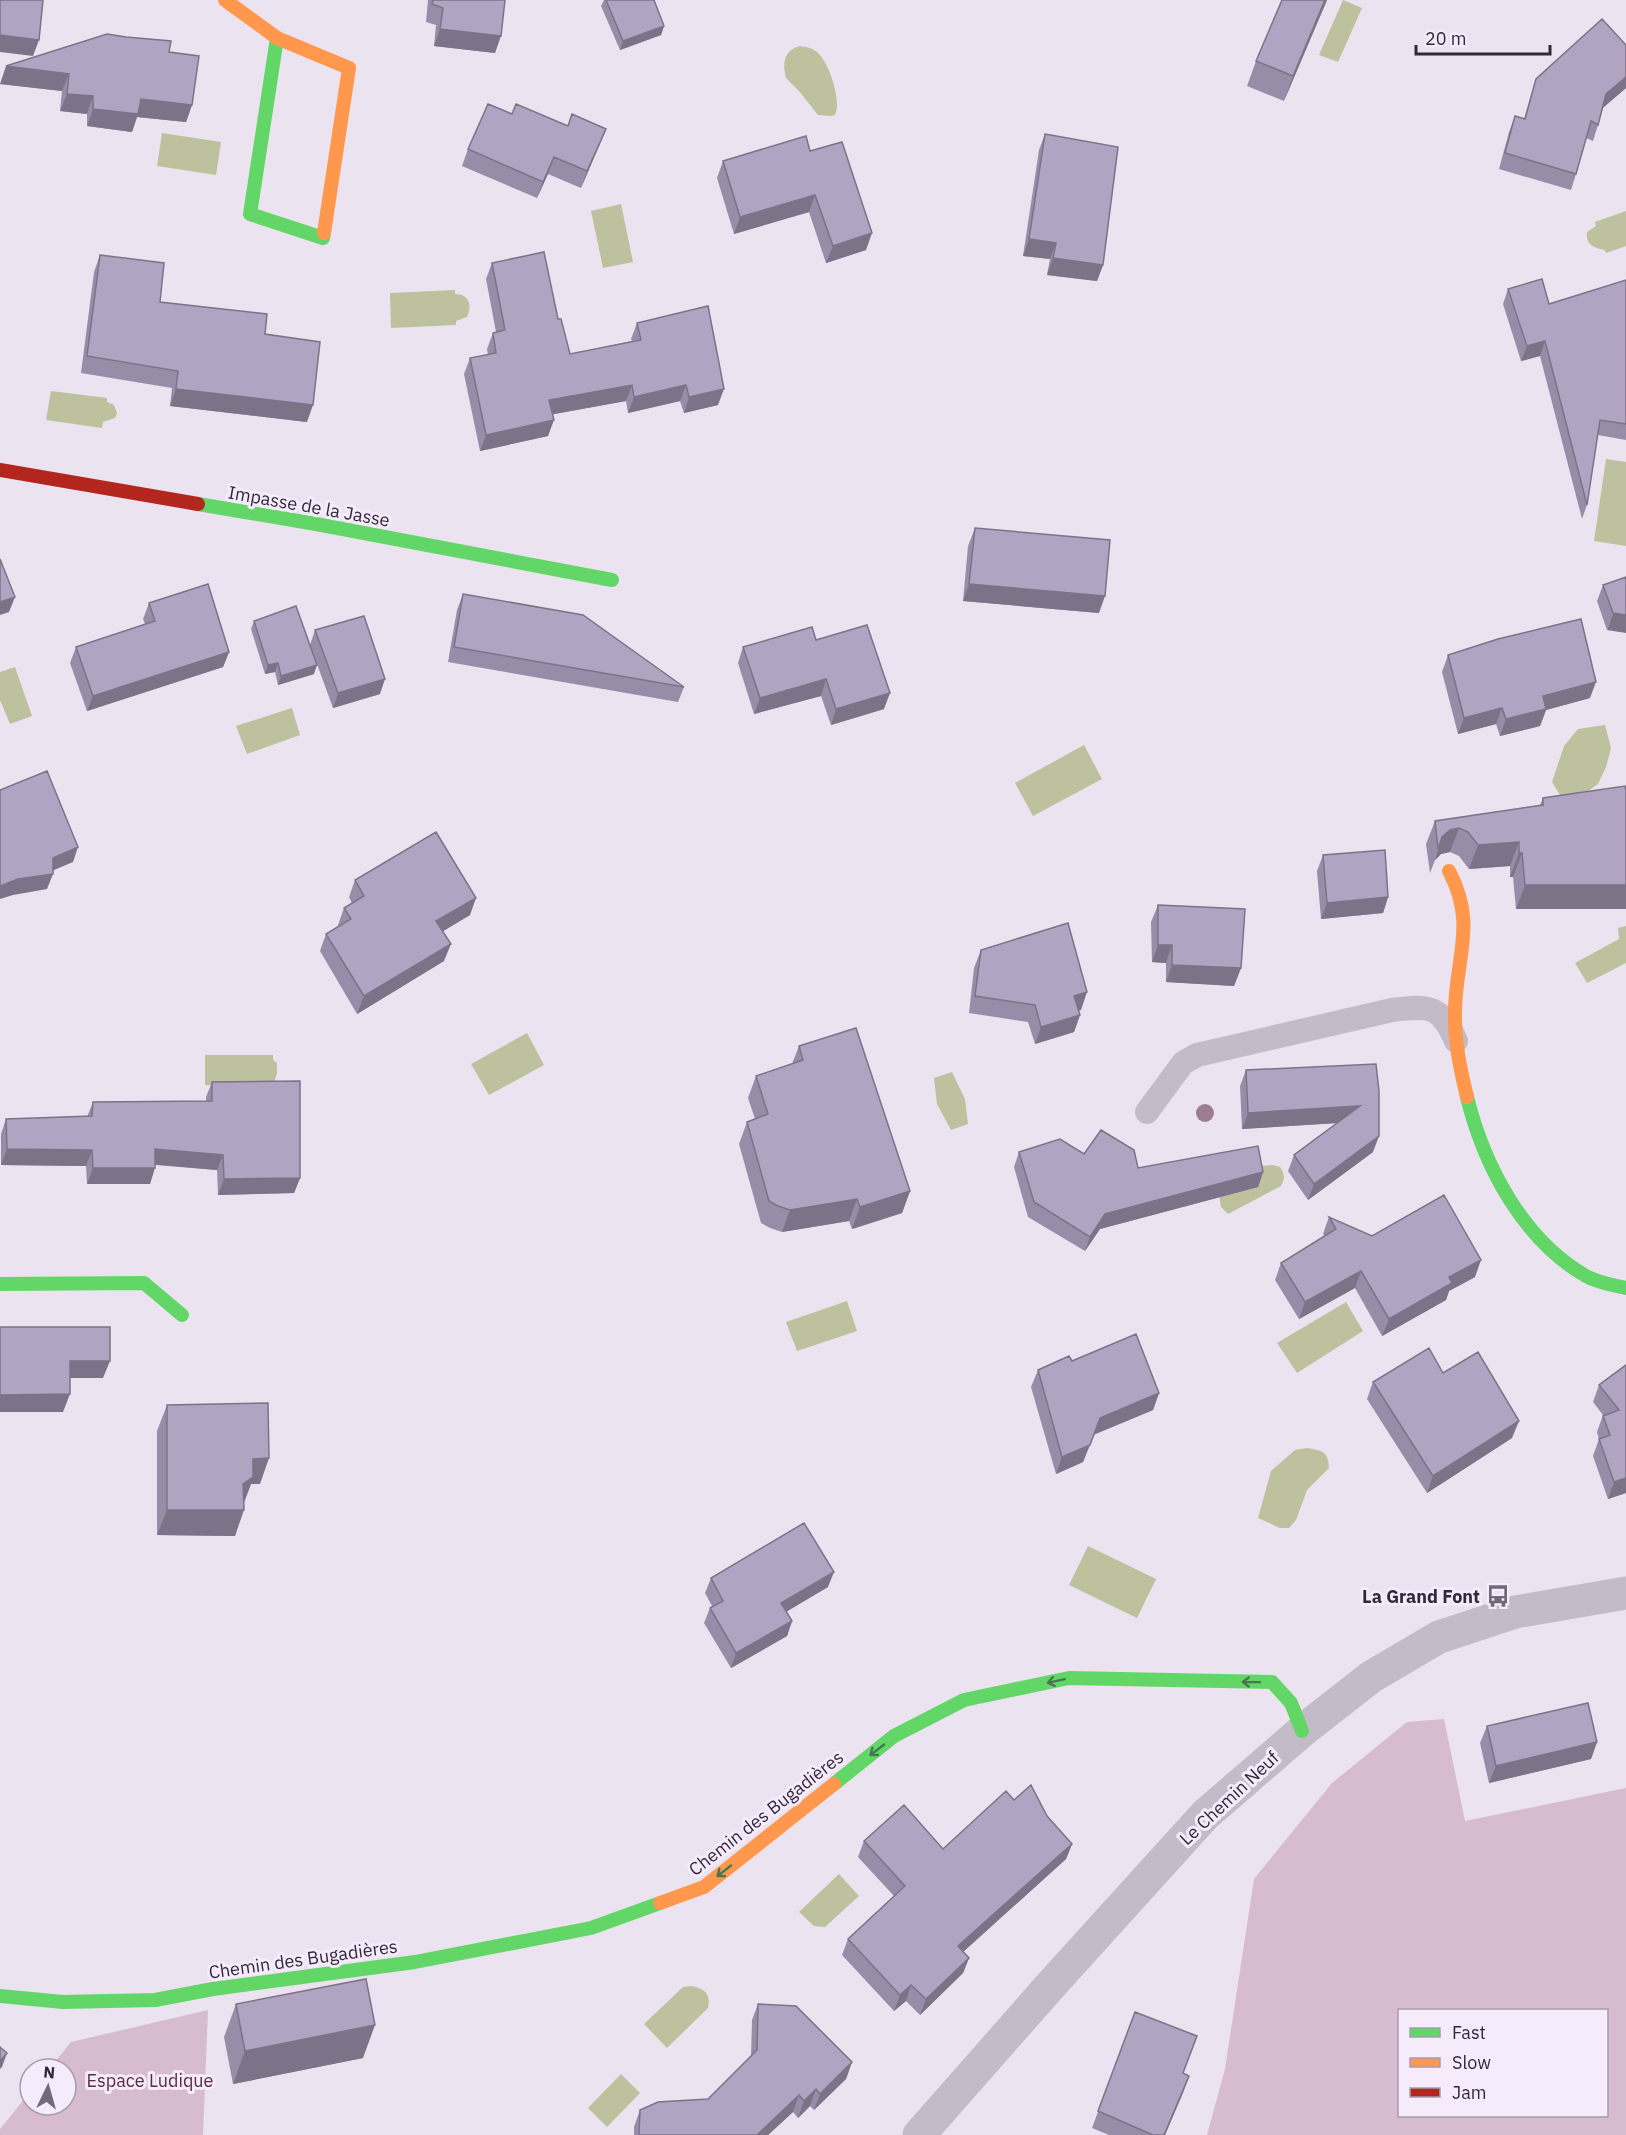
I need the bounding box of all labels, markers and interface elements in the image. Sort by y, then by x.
scale bar [1416,18,1550,56]
text: 20 m [1425,27,1467,50]
street label: Impasse de la Jasse [226,480,392,532]
bus stop icon: La Grand Font [1485,1583,1511,1609]
place label: La Grand Font [1362,1585,1480,1608]
one-way arrow [1047,1676,1067,1687]
one-way arrow [1242,1676,1262,1687]
one-way arrow [869,1743,885,1756]
street label: Chemin des Bugadières [684,1745,848,1881]
street label: Le Chemin Neuf [1174,1746,1284,1850]
one-way arrow [716,1864,732,1877]
street label: Chemin des Bugadières [207,1934,399,1984]
legend [1398,2009,1608,2117]
text: Fast [1452,2021,1486,2044]
text: Slow [1452,2051,1491,2074]
north arrow [18,2057,78,2117]
text: N [43,2062,56,2083]
park label: Espace Ludique [87,2069,214,2092]
text: Jam [1452,2081,1487,2104]

